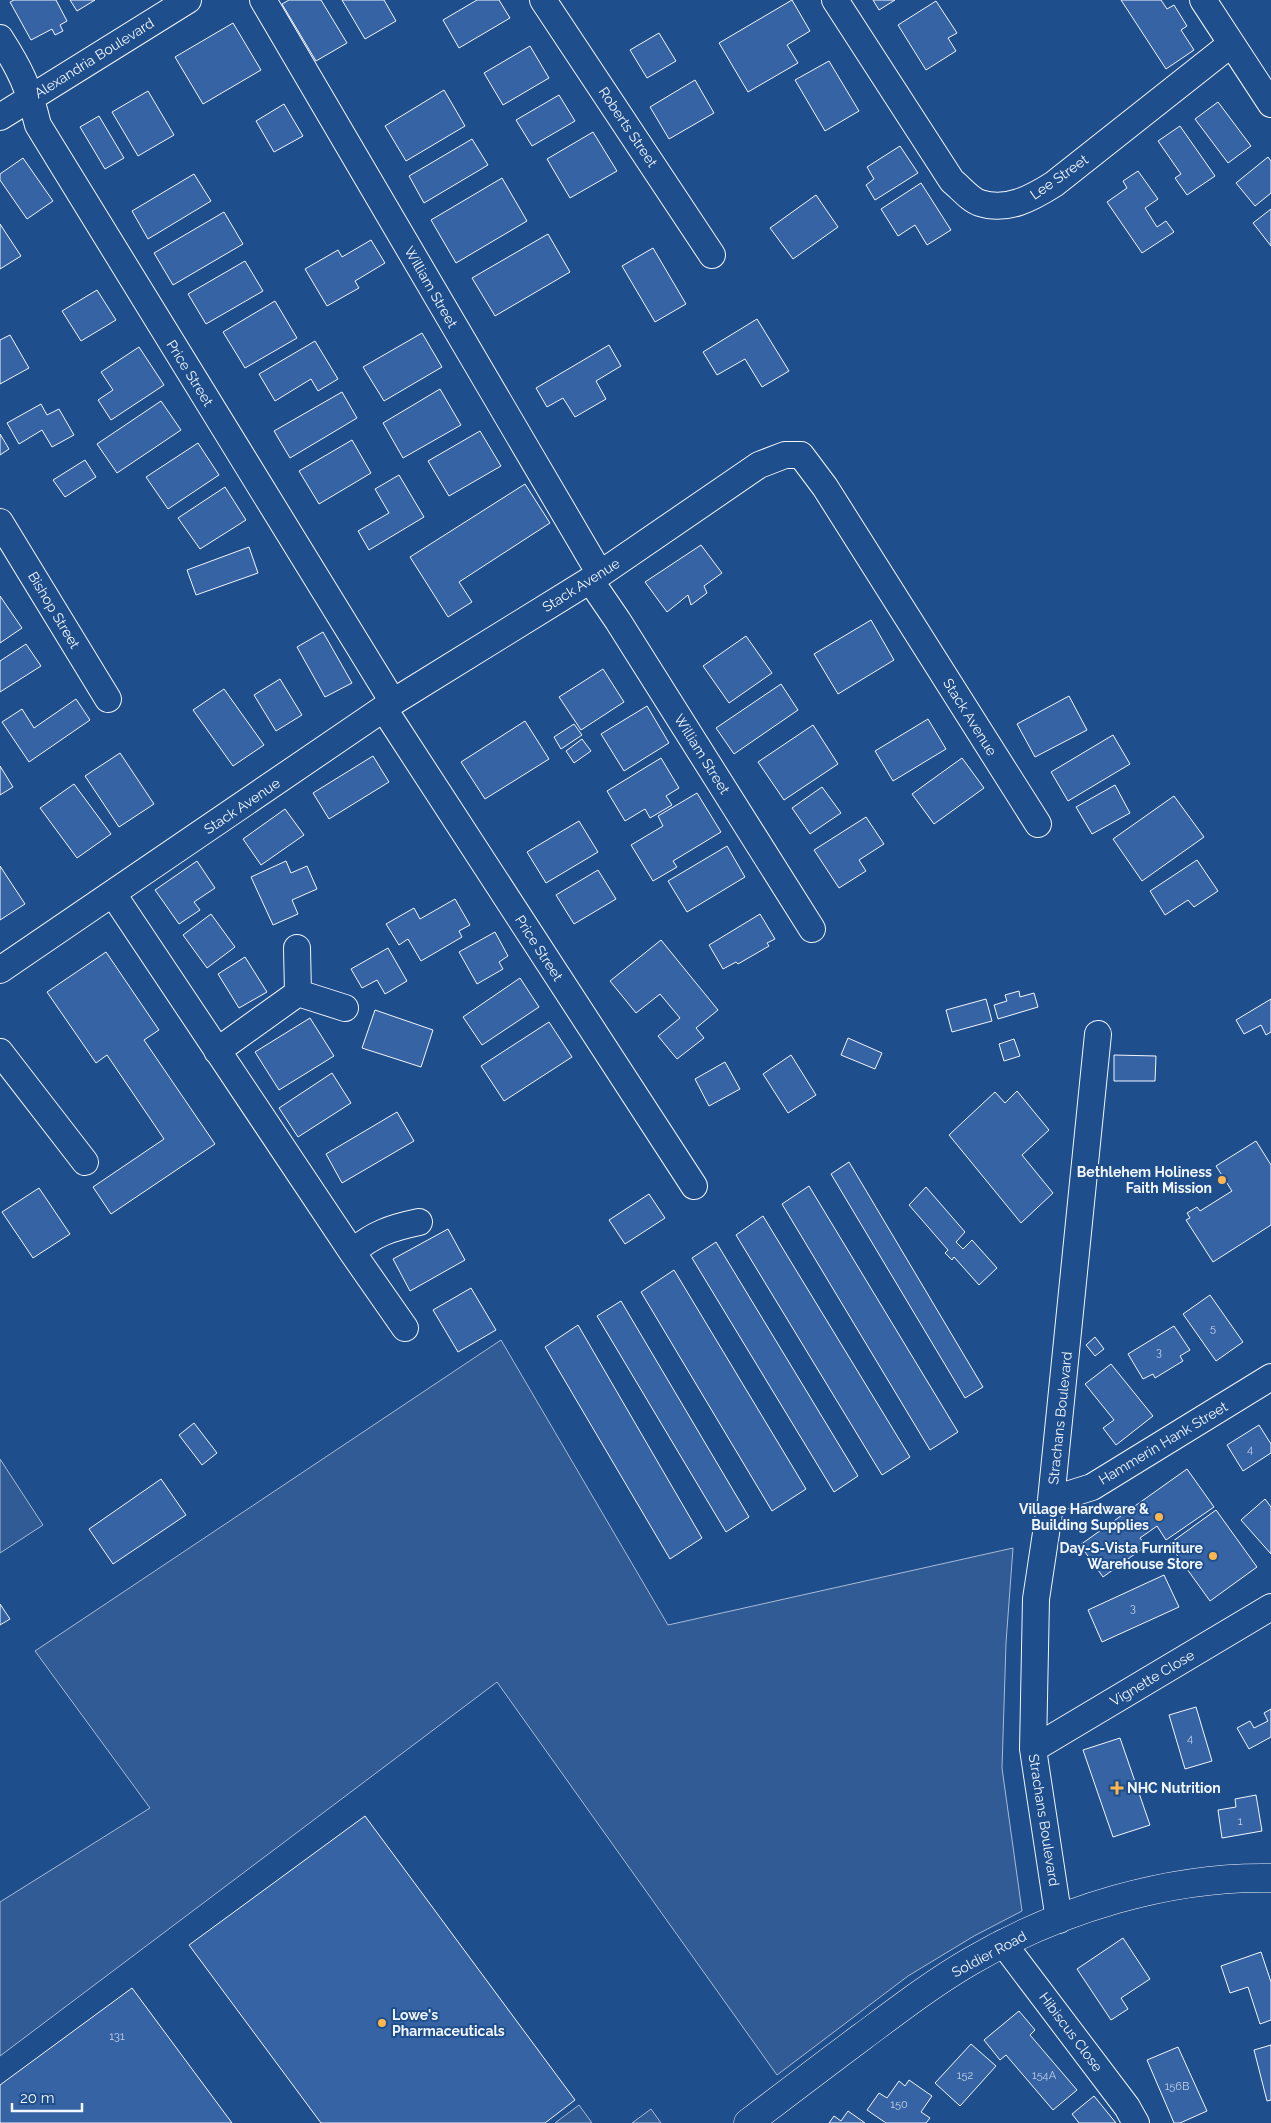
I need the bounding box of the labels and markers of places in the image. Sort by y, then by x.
place label: Bethlehem Holiness Faith Mission [1077,1164,1212,1196]
marker: Bethlehem Holiness Faith Mission [1216,1174,1228,1186]
place label: Village Hardware & Building Supplies [1019,1501,1149,1533]
marker: Village Hardware & Building Supplies [1153,1511,1165,1523]
place label: Day-S-Vista Furniture Warehouse Store [1060,1540,1204,1572]
marker: Day-S-Vista Furniture Warehouse Store [1207,1550,1219,1562]
place label: NHC Nutrition [1127,1780,1221,1796]
marker: NHC Nutrition [1111,1782,1123,1794]
place label: Lowe's Pharmaceuticals [392,2007,505,2039]
marker: Lowe's Pharmaceuticals [376,2017,388,2029]

